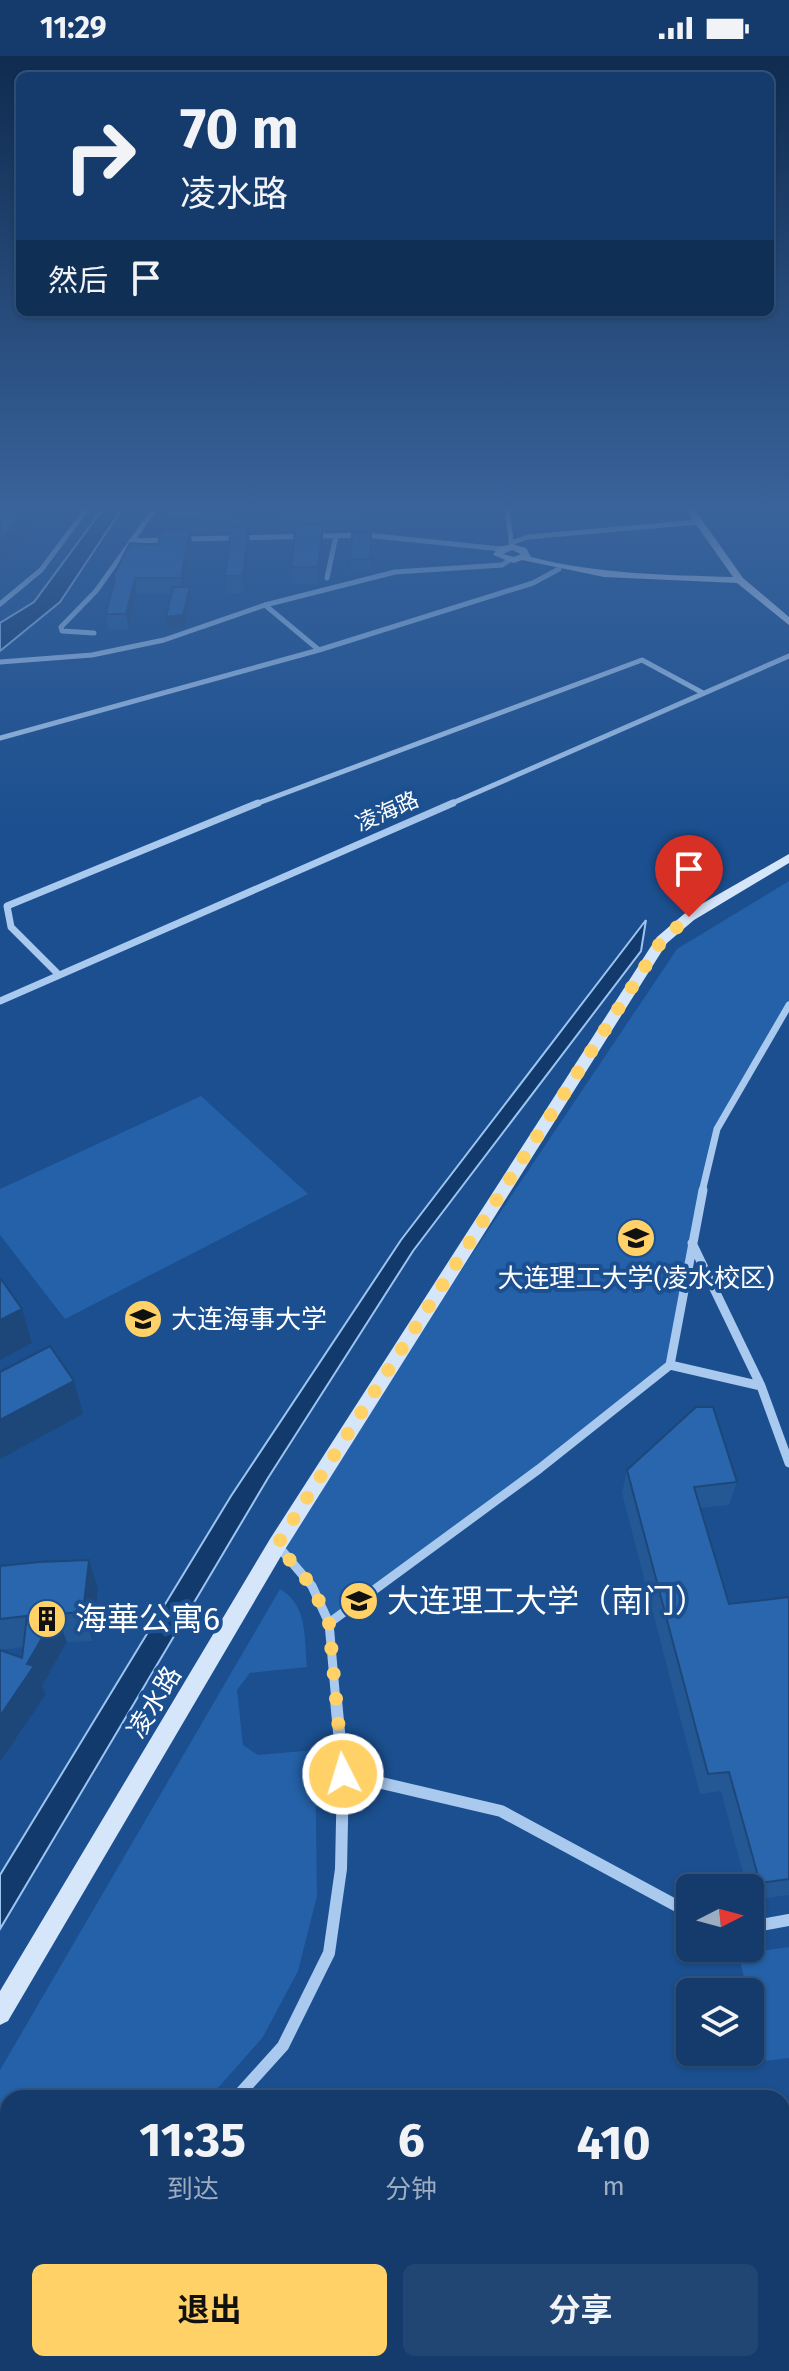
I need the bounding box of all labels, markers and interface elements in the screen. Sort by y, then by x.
text: 11:29 [40,10,107,46]
text: 70 m [180,96,299,163]
icon: right [48,104,152,208]
text: 凌水路 [180,172,288,216]
icon: arrive [124,256,168,300]
text: 然后 [48,263,108,299]
street label: 凌海路 [352,786,423,837]
pin [655,835,723,917]
icon: arrive [667,847,711,891]
school or university icon: 大连理工大学(凌水校区) [615,1217,657,1259]
place label: 大连理工大学(凌水校区) [498,1263,774,1294]
school or university icon: 大连海事大学 [122,1298,164,1340]
place label: 大连海事大学 [171,1304,327,1335]
school or university icon: 大连理工大学（南门） [338,1580,380,1622]
place label: 大连理工大学（南门） [387,1582,707,1620]
building icon: 海華公寓6 [26,1598,68,1640]
place label: 海華公寓6 [75,1600,220,1638]
street label: 凌水路 [121,1661,188,1744]
position arrow [301,1732,385,1816]
north arrow [676,1874,764,1962]
map controls [676,1874,764,2066]
button: layers [676,1978,764,2066]
text: 11:35 [139,2111,246,2169]
text: 6 [398,2111,425,2169]
text: 410 [577,2114,651,2172]
text: m [602,2171,625,2202]
text: 到达 [167,2174,219,2205]
text: 分钟 [385,2174,437,2205]
button: 退出 [32,2264,387,2356]
button: 分享 [403,2264,758,2356]

